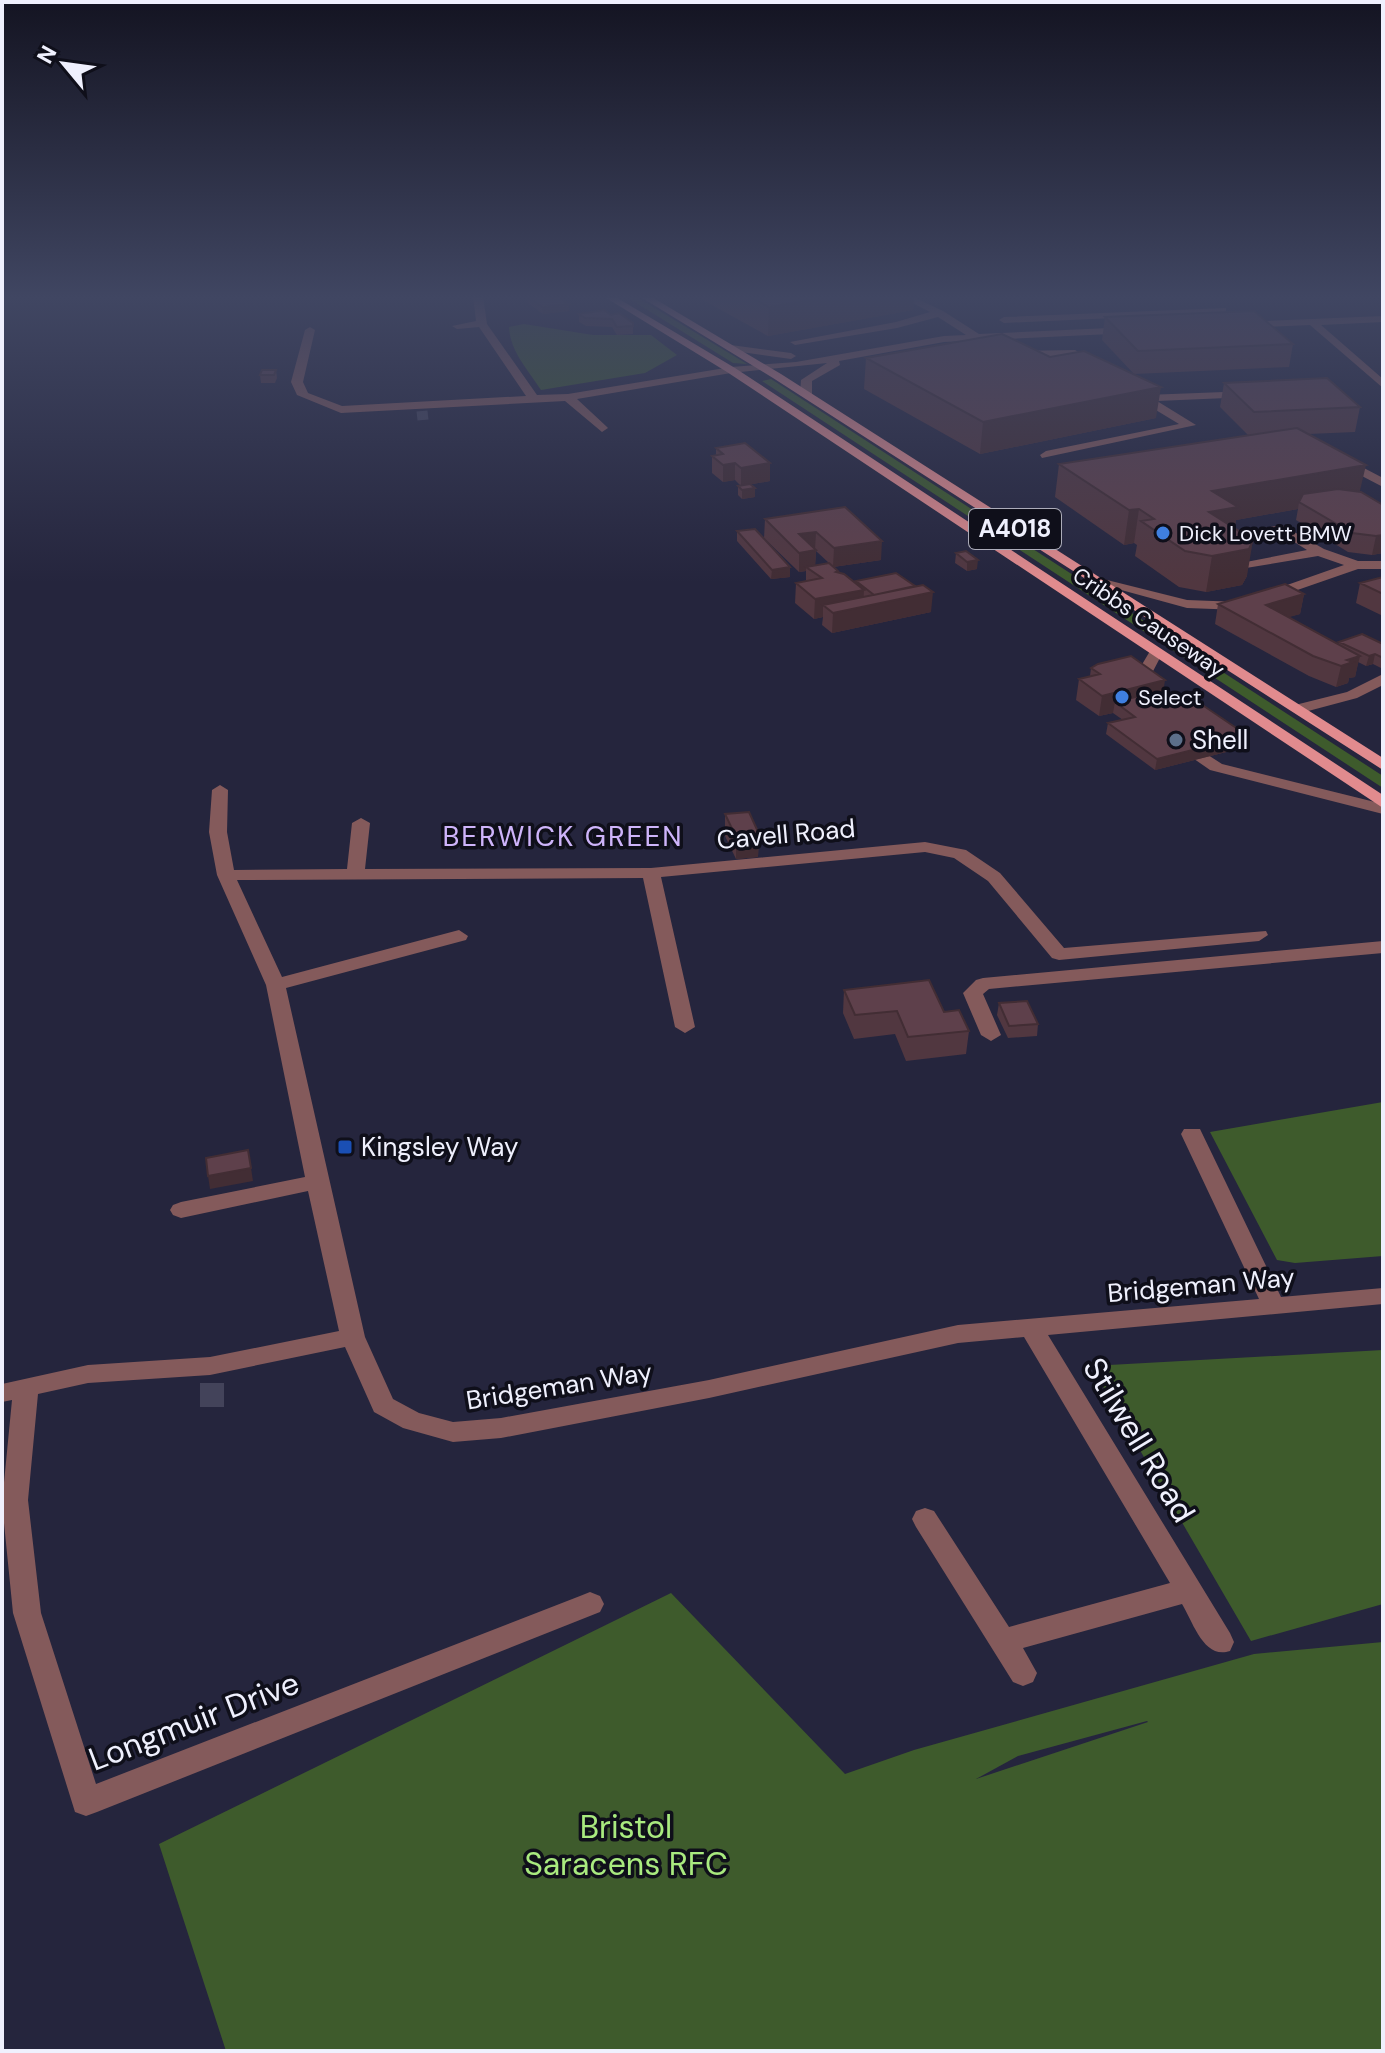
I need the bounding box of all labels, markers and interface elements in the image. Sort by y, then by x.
north arrow [24,24,104,104]
text: N [30,40,64,69]
road number: A4018 [969,509,1061,549]
place label: Dick Lovett BMW [1179,519,1352,548]
marker: Dick Lovett BMW [1154,524,1172,542]
street label: Cribbs Causeway [1067,561,1230,684]
place label: Select [1138,683,1202,712]
marker: Select [1113,688,1131,706]
place label: Shell [1192,723,1248,757]
marker: Shell [1167,731,1185,749]
street label: Cavell Road [715,811,857,857]
district label: BERWICK GREEN [442,818,684,855]
place label: Kingsley Way [361,1130,518,1164]
marker: Kingsley Way [336,1138,354,1156]
street label: Bridgeman Way [1106,1260,1296,1310]
street label: Stilwell Road [1073,1350,1205,1530]
street label: Bridgeman Way [464,1355,654,1417]
street label: Longmuir Drive [83,1662,305,1780]
park label: Bristol Saracens RFC [524,1806,728,1885]

